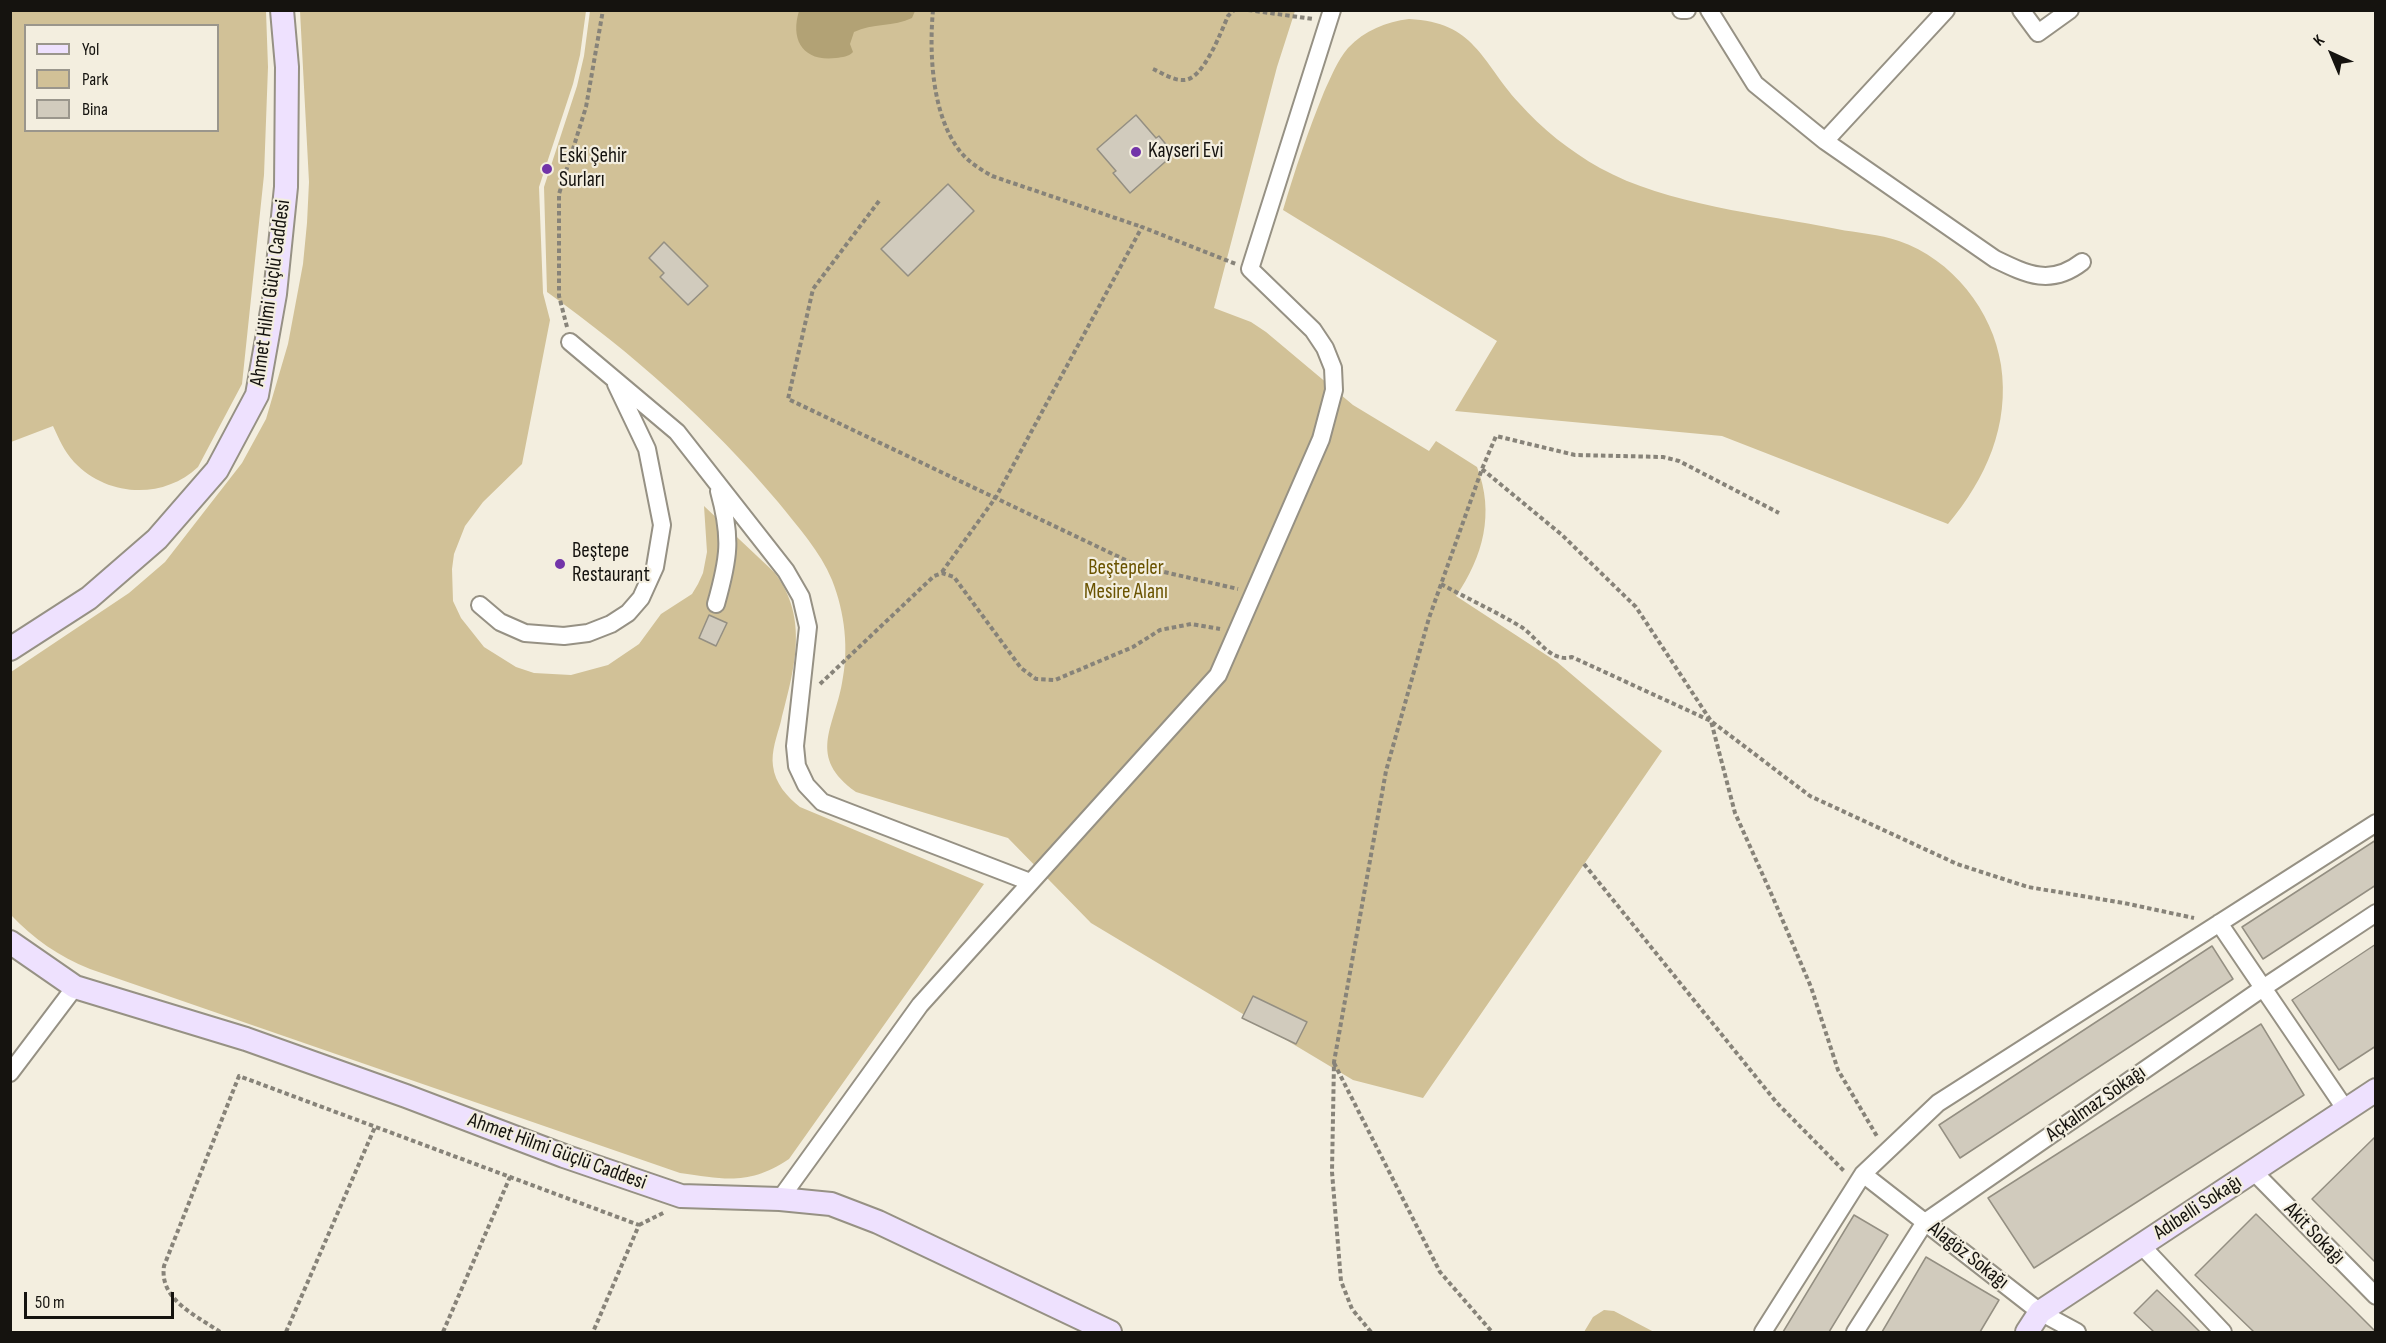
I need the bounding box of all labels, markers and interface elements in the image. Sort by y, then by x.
legend [24,24,219,132]
north arrow [2302,24,2362,84]
text: K [2310,31,2329,50]
text: Yol [82,39,99,60]
text: Park [82,69,108,90]
text: Bina [82,99,108,120]
place label: Kayseri Evi [1148,139,1223,165]
place label: Eski Şehir Surları [559,144,627,194]
marker: Kayseri Evi [1129,145,1143,159]
marker: Eski Şehir Surları [540,162,554,176]
street label: Ahmet Hilmi Güçlü Caddesi [245,198,297,388]
place label: Beştepe Restaurant [572,539,650,589]
park label: Beştepeler Mesire Alanı [1084,556,1168,606]
marker: Beştepe Restaurant [553,557,567,571]
street label: Açkalmaz Sokağı [2041,1060,2151,1148]
street label: Ahmet Hilmi Güçlü Caddesi [464,1108,650,1196]
street label: Adıbelli Sokağı [2149,1170,2247,1246]
street label: Akit Sokağı [2278,1198,2350,1270]
street label: Alagöz Sokağı [1923,1217,2013,1295]
scale bar [27,1280,177,1318]
text: 50 m [35,1292,65,1313]

